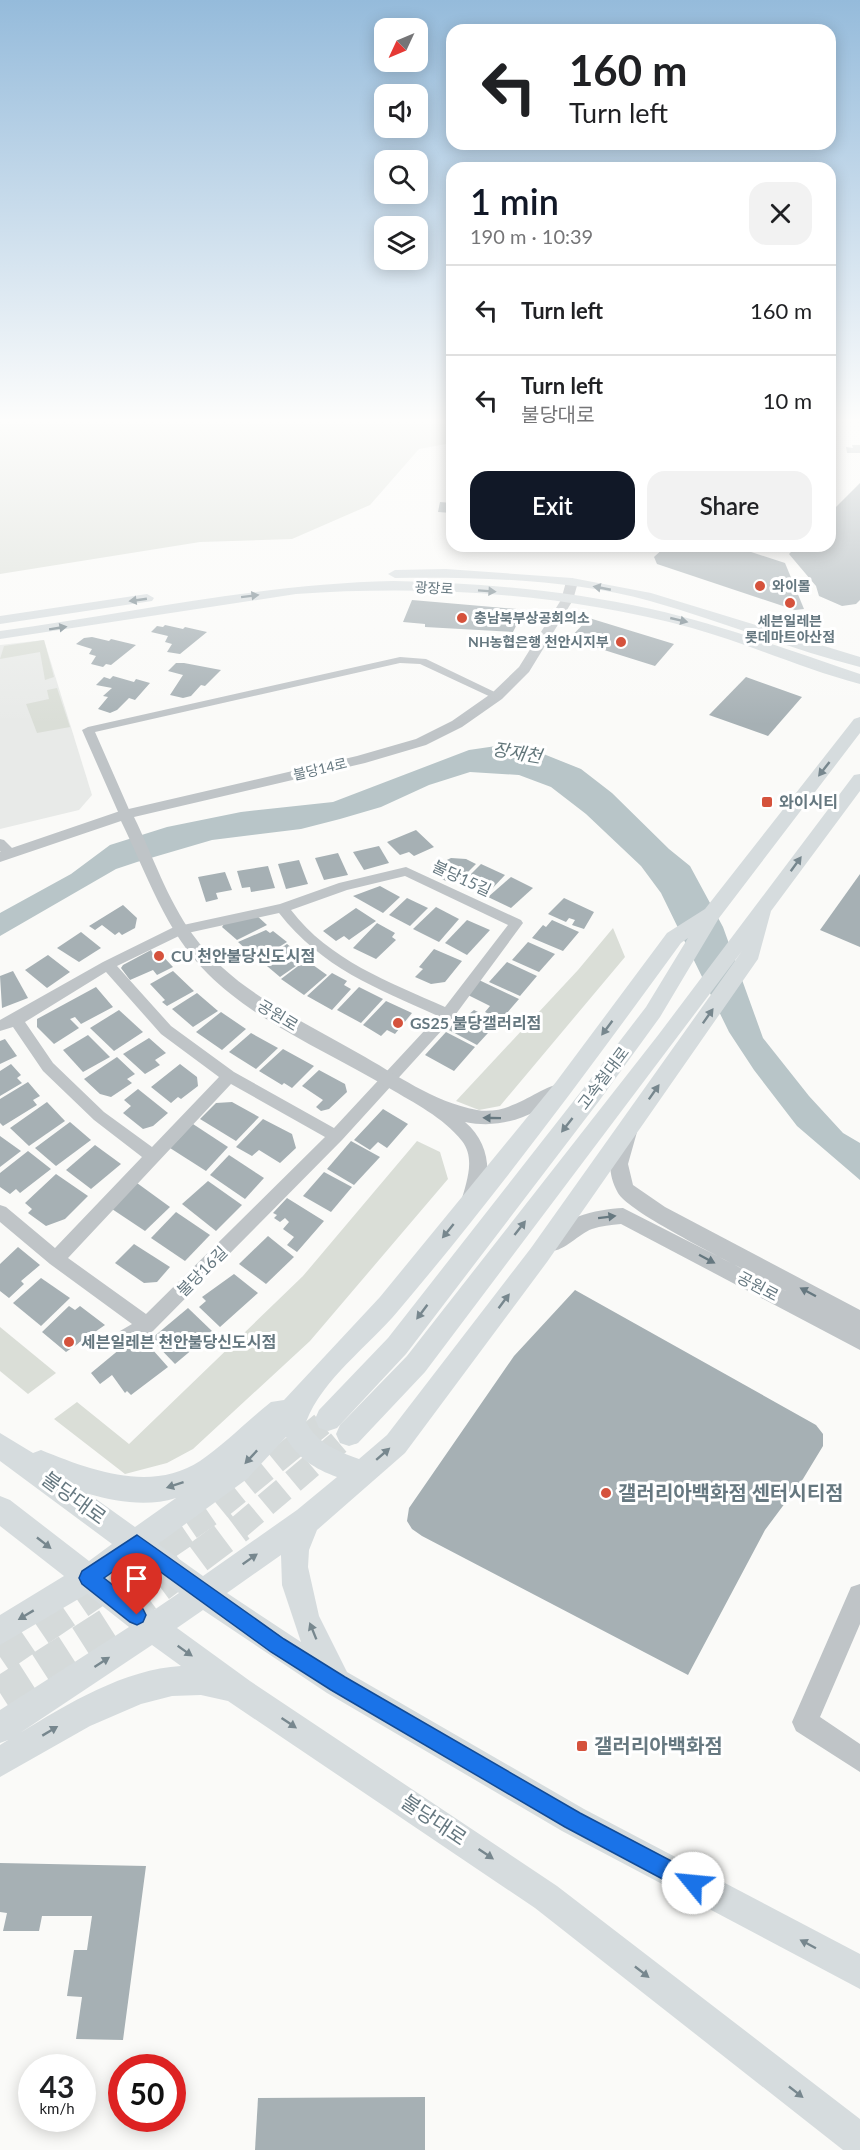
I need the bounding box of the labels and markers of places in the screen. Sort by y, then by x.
place label: 와이몰 [772,577,811,594]
marker: 와이몰 [753,579,767,593]
marker: 세븐일레븐 롯데마트아산점 [783,596,797,610]
place label: 충남북부상공회의소 [474,609,590,626]
marker: 충남북부상공회의소 [455,611,469,625]
place label: 세븐일레븐 롯데마트아산점 [745,612,835,645]
place label: NH농협은행 천안시지부 [468,633,609,650]
marker: NH농협은행 천안시지부 [614,635,628,649]
place label: 와이시티 [779,792,838,811]
marker: 와이시티 [760,795,774,809]
place label: CU 천안불당신도시점 [171,946,315,965]
marker: CU 천안불당신도시점 [152,949,166,963]
place label: GS25 불당갤러리점 [410,1013,541,1032]
marker: GS25 불당갤러리점 [391,1016,405,1030]
place label: 세븐일레븐 천안불당신도시점 [81,1332,276,1351]
marker: 세븐일레븐 천안불당신도시점 [62,1335,76,1349]
place label: 갤러리아백화점 센터시티점 [618,1480,844,1504]
marker: 갤러리아백화점 센터시티점 [599,1486,613,1500]
pin [111,1553,162,1615]
place label: 갤러리아백화점 [594,1733,723,1757]
marker: 갤러리아백화점 [575,1739,589,1753]

